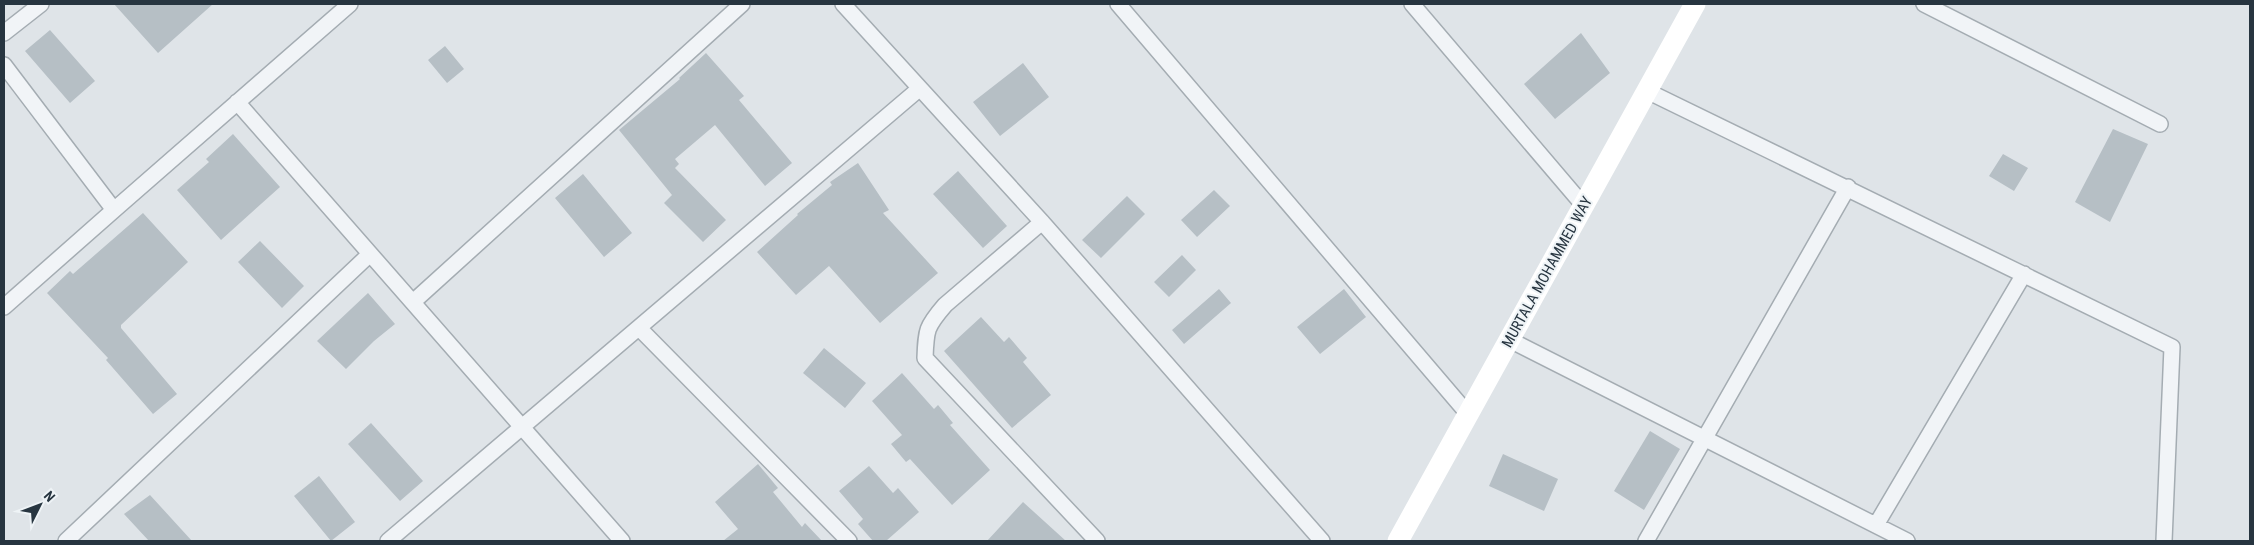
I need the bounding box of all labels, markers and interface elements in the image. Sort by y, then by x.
street label: MURTALA MOHAMMED WAY [1498,193,1596,351]
north arrow [15,480,65,530]
text: N [41,488,58,505]

